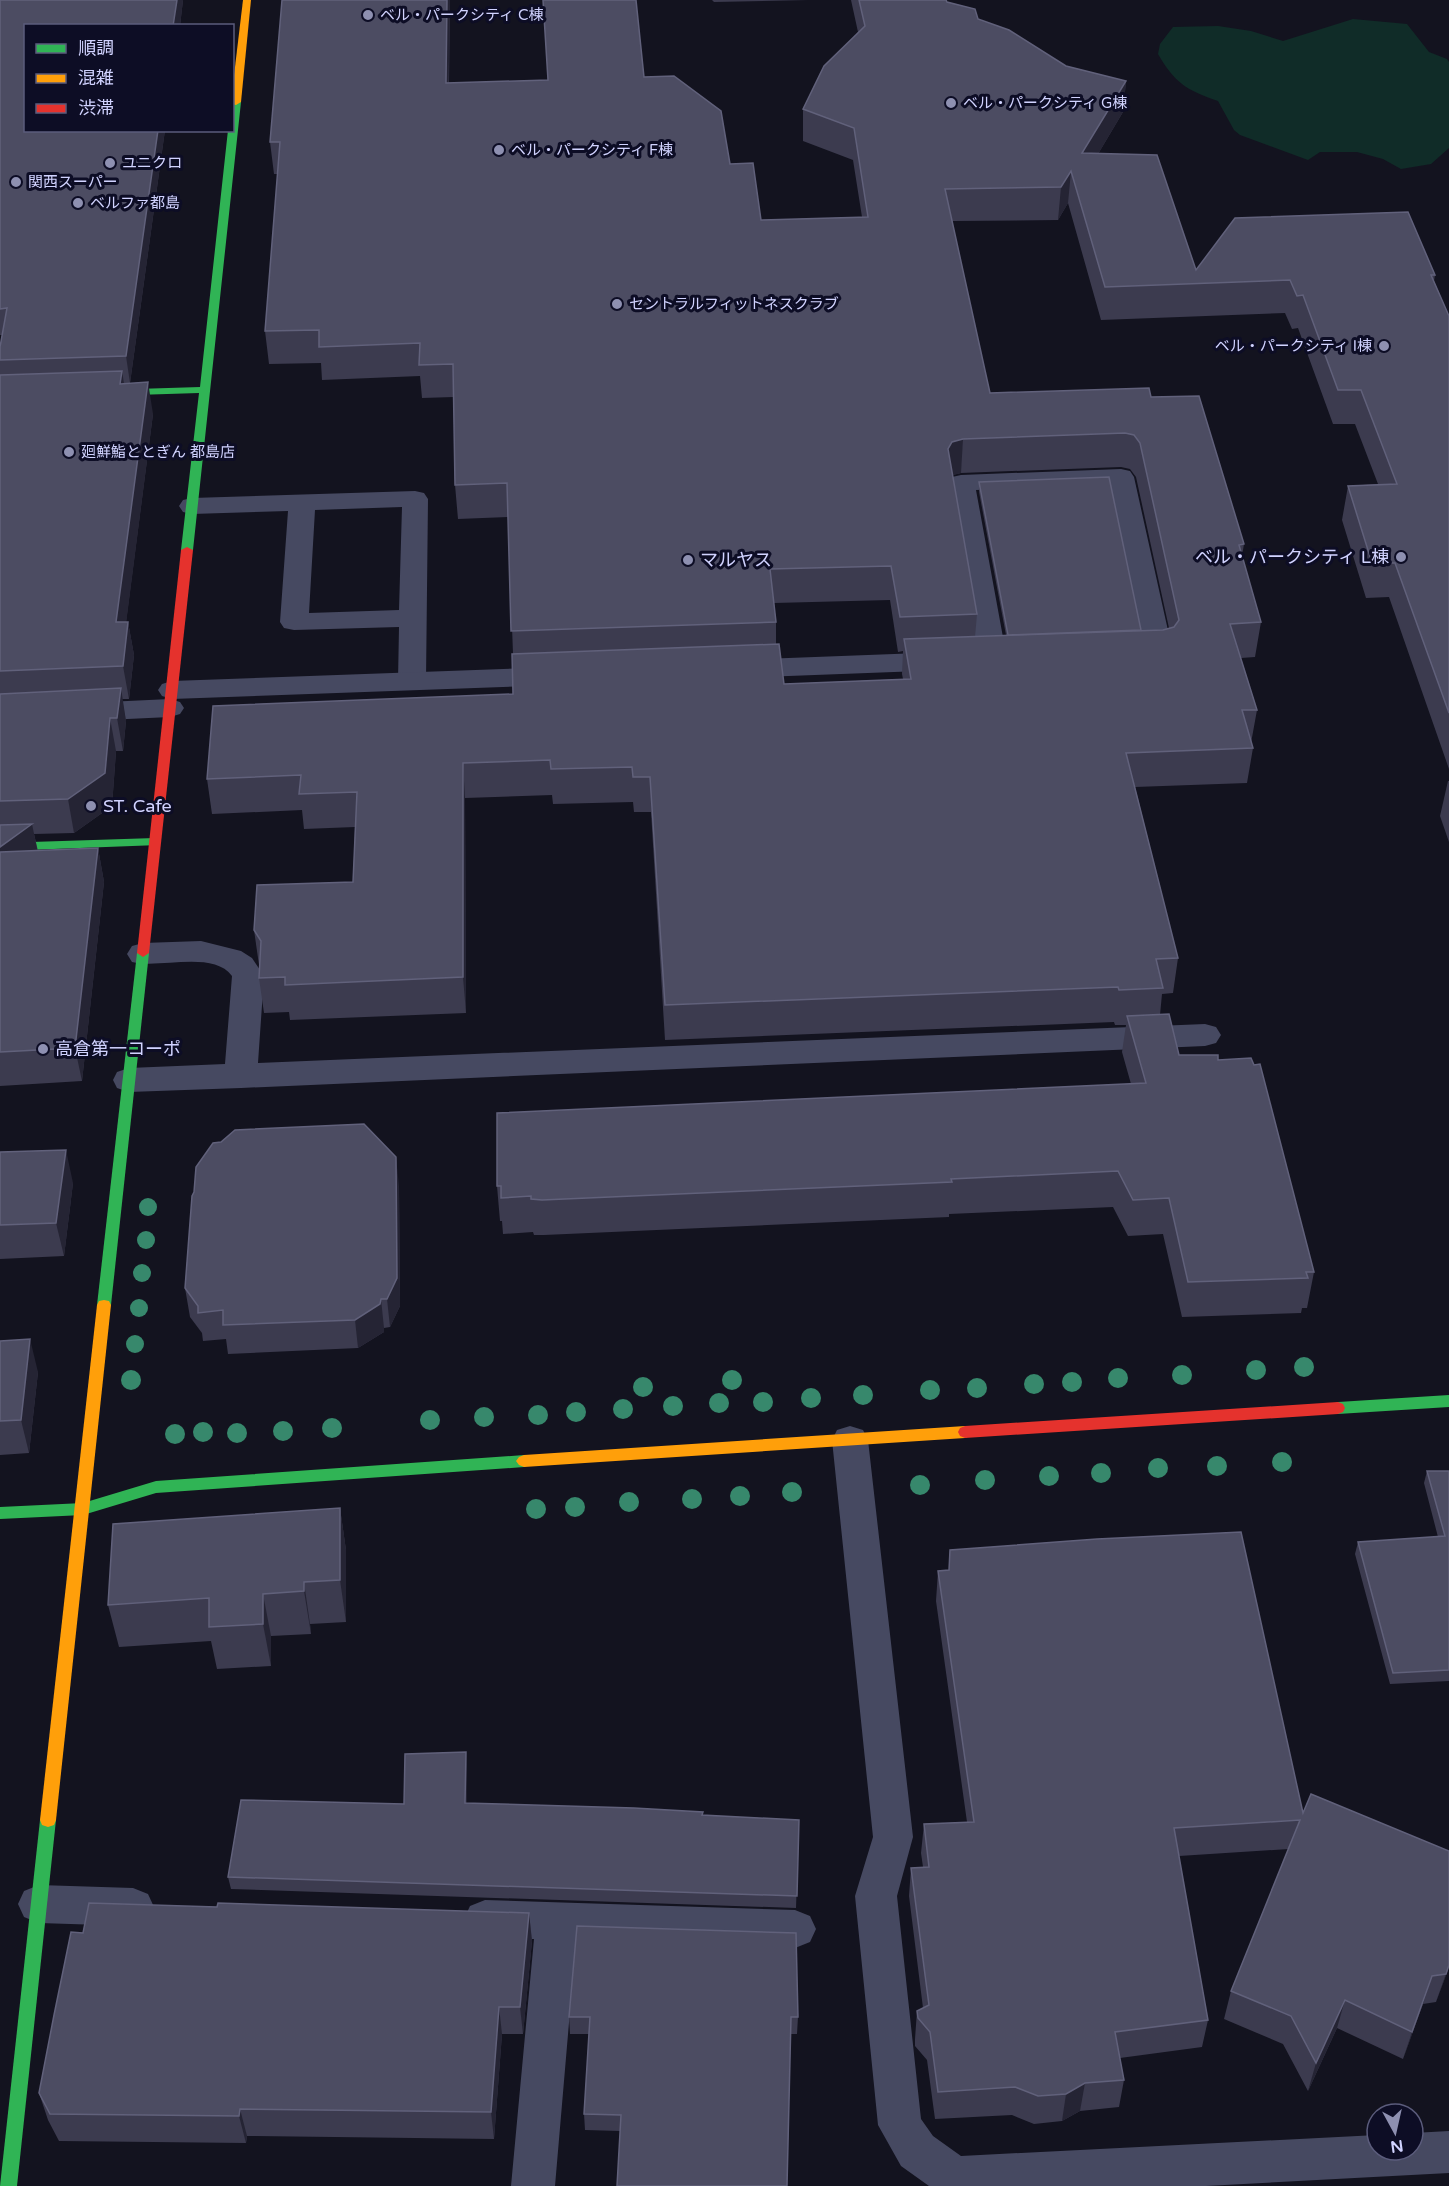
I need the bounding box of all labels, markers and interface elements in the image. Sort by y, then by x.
place label: ベル・パークシティ C棟 [380,6,543,24]
marker: ベル・パークシティ C棟 [361,8,375,22]
legend [24,24,234,132]
text: 順調 [78,37,114,59]
text: 混雑 [78,67,114,89]
place label: ベル・パークシティ G棟 [963,94,1127,112]
marker: ベル・パークシティ G棟 [944,96,958,110]
text: 渋滞 [78,97,114,119]
place label: ベル・パークシティ F棟 [511,141,673,159]
marker: ベル・パークシティ F棟 [492,143,506,157]
place label: ユニクロ [122,154,182,172]
marker: ユニクロ [103,156,117,170]
place label: 関西スーパー [28,173,118,191]
marker: 関西スーパー [9,175,23,189]
place label: ベルファ都島 [90,194,180,212]
marker: ベルファ都島 [71,196,85,210]
place label: セントラルフィットネスクラブ [629,295,839,313]
marker: セントラルフィットネスクラブ [610,297,624,311]
place label: ベル・パークシティ I棟 [1215,337,1372,355]
marker: ベル・パークシティ I棟 [1377,339,1391,353]
place label: 廻鮮鮨ととぎん 都島店 [81,443,235,461]
marker: 廻鮮鮨ととぎん 都島店 [62,445,76,459]
place label: ベル・パークシティ L棟 [1195,546,1389,568]
place label: マルヤス [700,549,772,571]
marker: ベル・パークシティ L棟 [1394,550,1408,564]
marker: マルヤス [681,553,695,567]
place label: ST. Cafe [103,795,172,817]
marker: ST. Cafe [84,799,98,813]
place label: 高倉第一コーポ [55,1038,181,1060]
marker: 高倉第一コーポ [36,1042,50,1056]
north arrow [1365,2102,1425,2162]
text: N [1389,2135,1405,2157]

